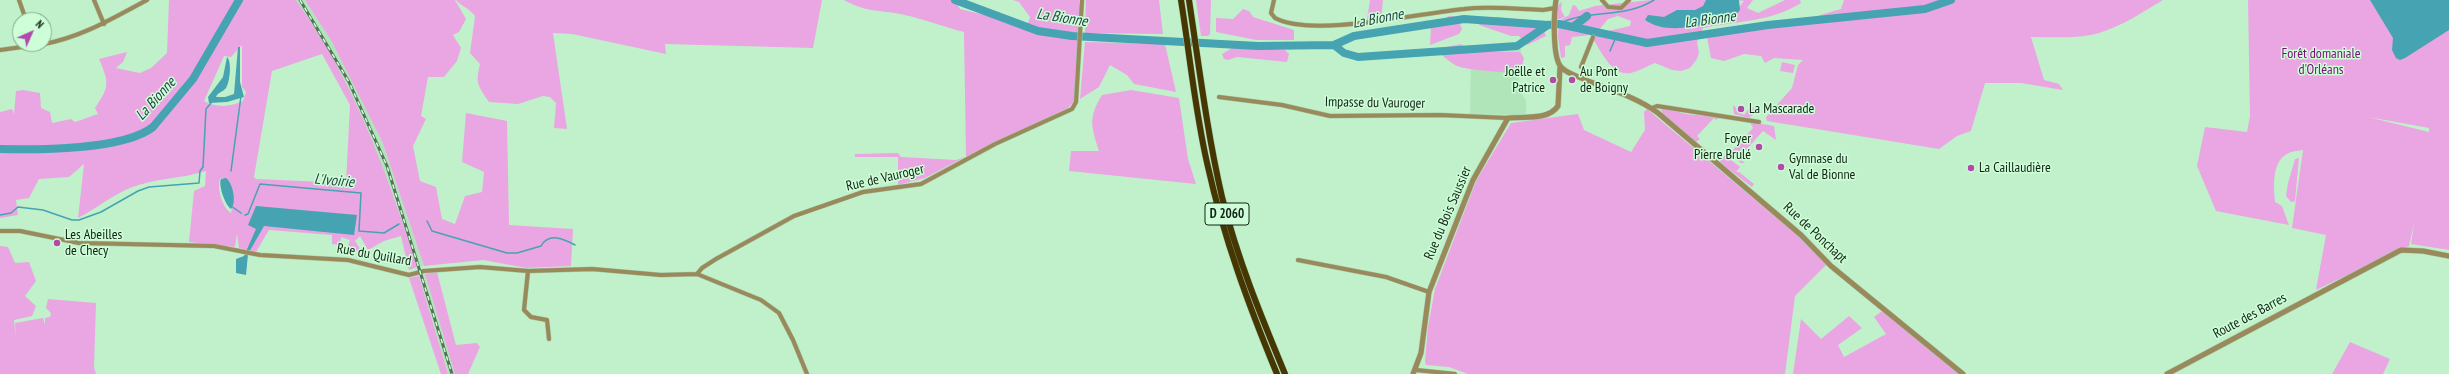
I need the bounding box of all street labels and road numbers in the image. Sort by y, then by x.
street label: Impasse du Vauroger [1325,94,1425,112]
street label: Rue de Vauroger [844,161,926,195]
street label: Rue du Bois Saussier [1421,164,1475,262]
street label: Rue de Ponchapt [1780,199,1850,267]
road number: D 2060 [1205,203,1249,225]
street label: Rue du Quillard [335,240,413,270]
street label: Route des Barres [2210,290,2290,342]

